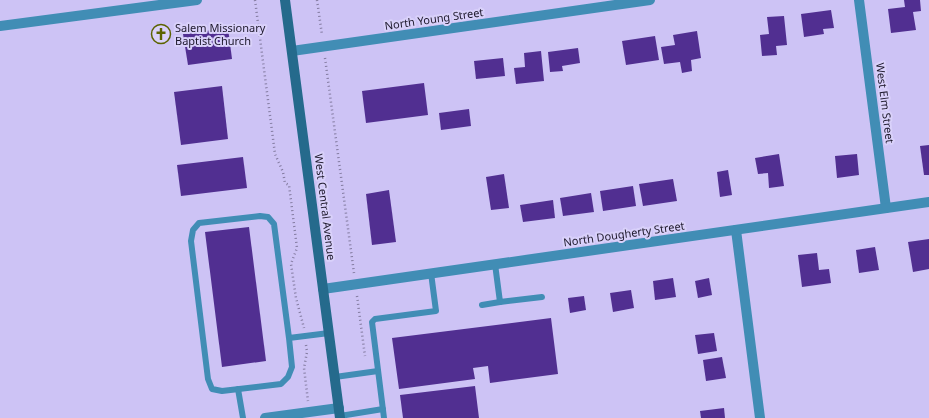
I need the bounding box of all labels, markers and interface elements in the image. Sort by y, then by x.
street label: North Young Street [384,4,484,33]
place label: Salem Missionary Baptist Church [175,20,266,48]
church icon: Salem Missionary Baptist Church [150,23,172,45]
street label: West Elm Street [873,62,898,144]
street label: West Central Avenue [312,153,339,261]
street label: North Dougherty Street [562,218,685,249]

